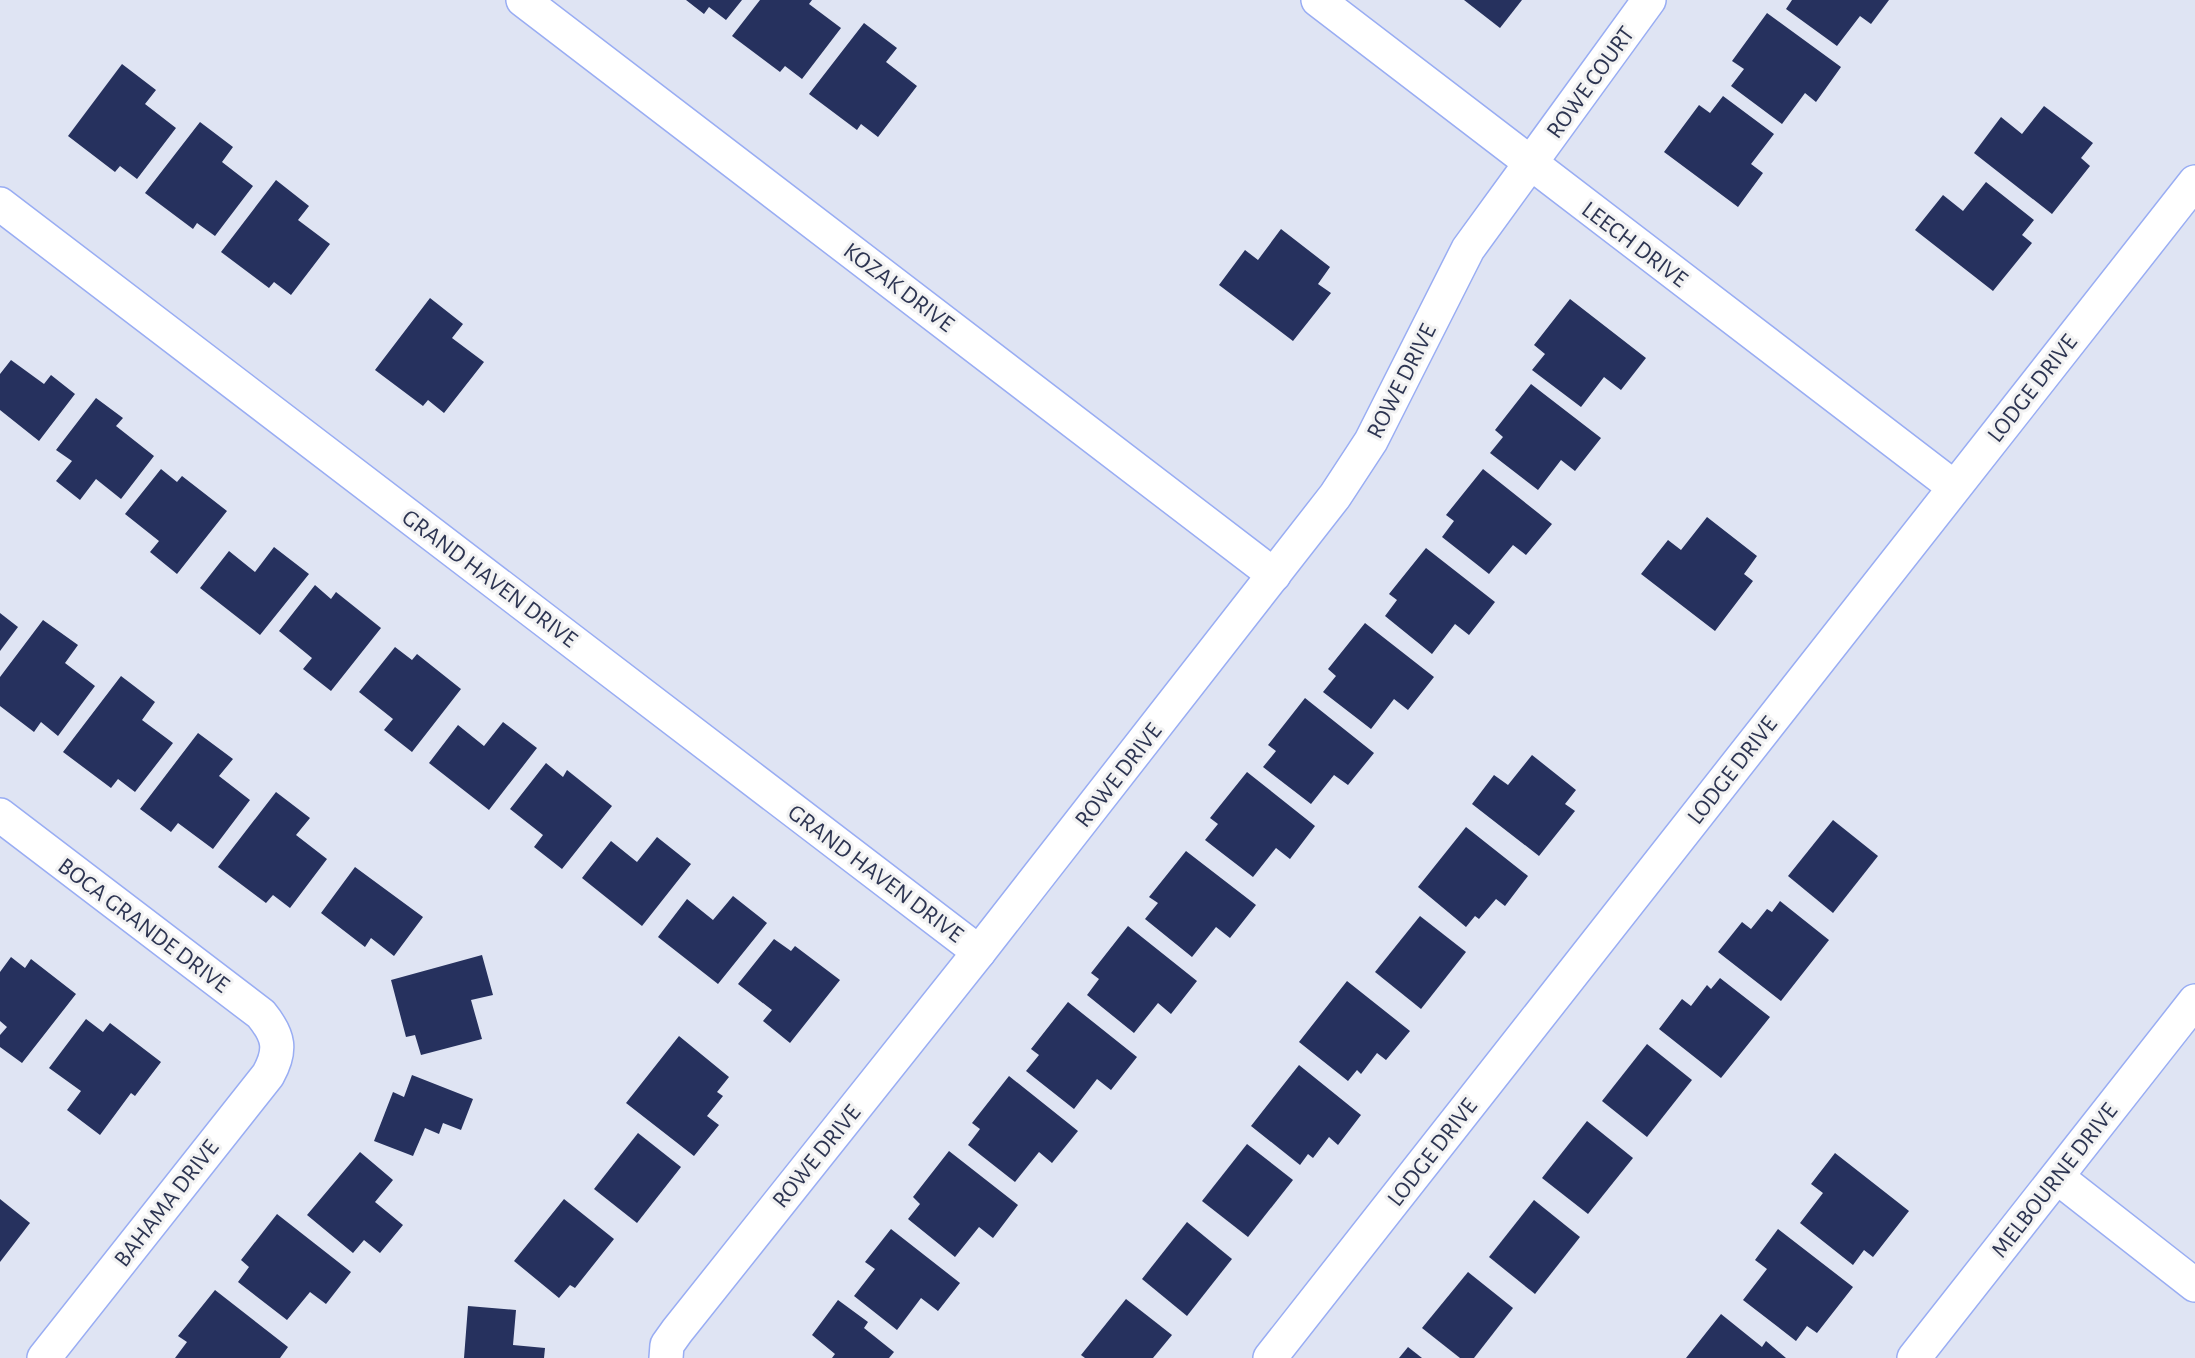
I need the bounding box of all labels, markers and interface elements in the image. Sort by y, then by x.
street label: ROWE COURT [1542,22,1639,143]
street label: LEECH DRIVE [1577,197,1692,292]
street label: KOZAK DRIVE [839,239,958,337]
street label: ROWE DRIVE [1363,320,1441,443]
street label: LODGE DRIVE [1983,330,2082,447]
street label: GRAND HAVEN DRIVE [397,505,582,653]
street label: LODGE DRIVE [1683,712,1782,829]
street label: ROWE DRIVE [1071,719,1167,832]
street label: GRAND HAVEN DRIVE [783,800,968,948]
street label: BOCA GRANDE DRIVE [53,854,234,998]
street label: LODGE DRIVE [1383,1094,1482,1211]
street label: MELBOURNE DRIVE [1987,1098,2123,1262]
street label: ROWE DRIVE [768,1100,866,1213]
street label: BAHAMA DRIVE [110,1135,224,1272]

